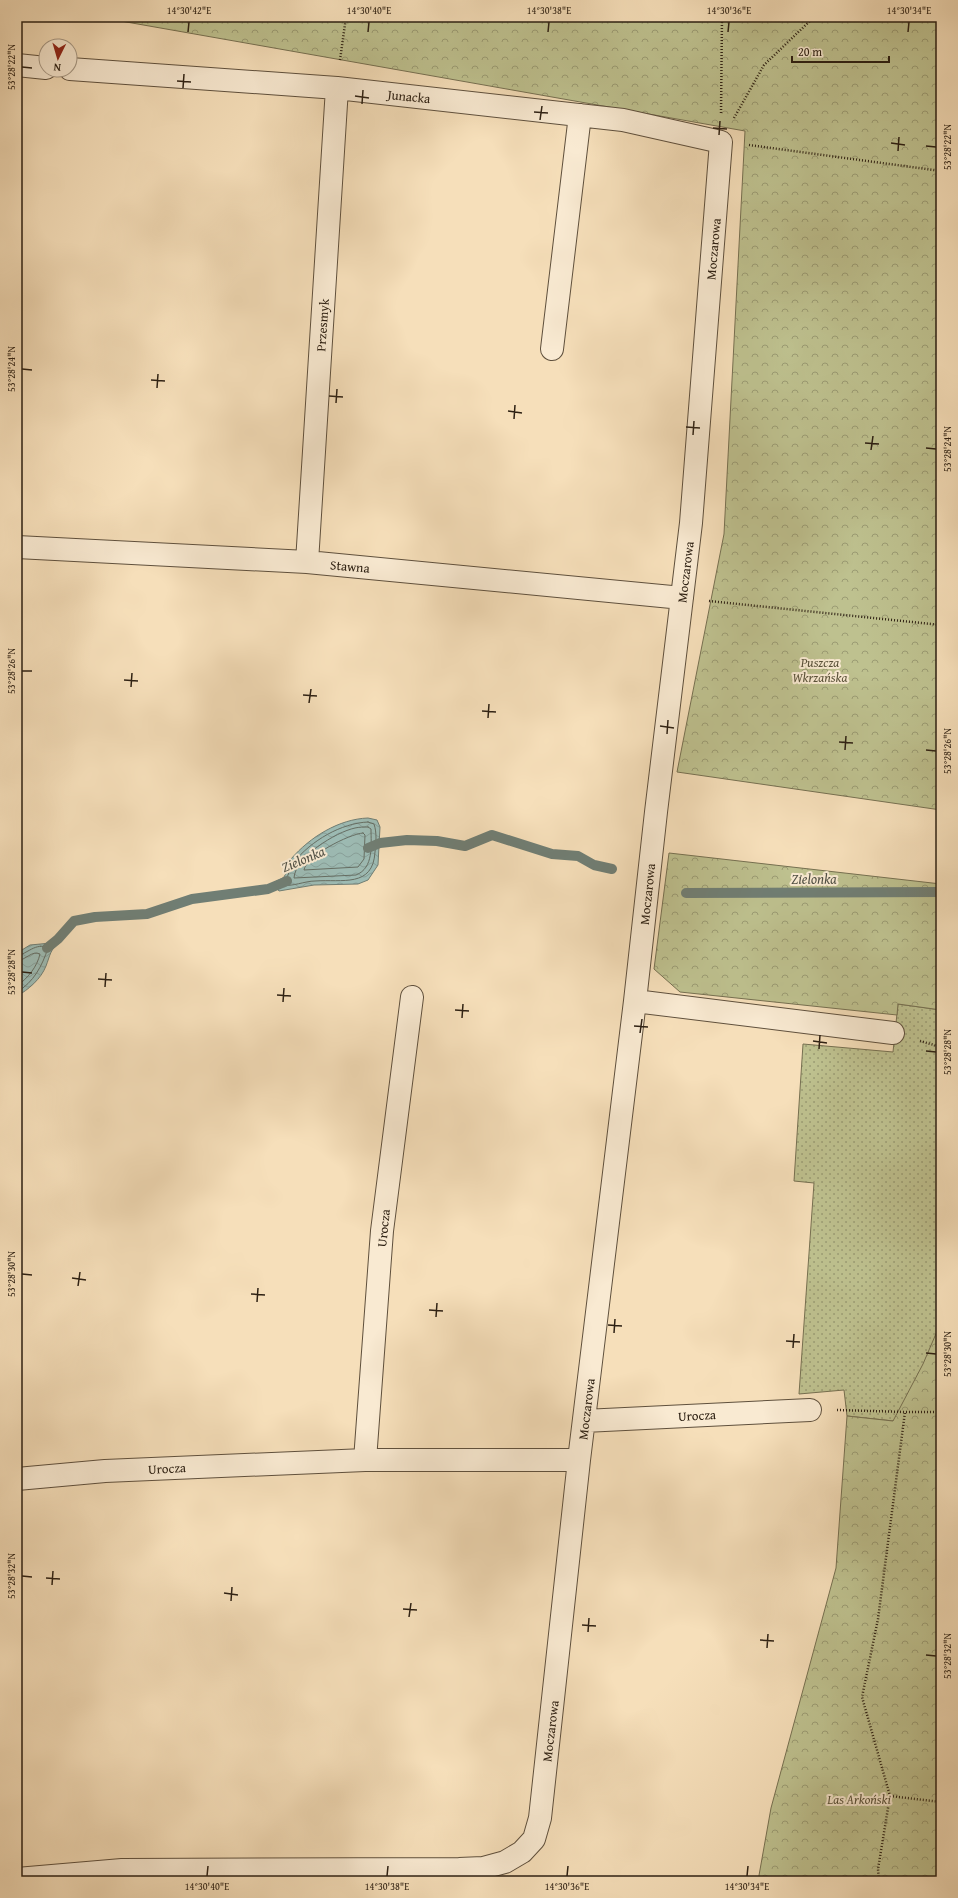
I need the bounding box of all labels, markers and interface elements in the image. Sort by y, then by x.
text: 14°30'42"E [167,3,211,18]
text: 14°30'40"E [347,3,391,18]
text: 14°30'38"E [527,3,571,18]
text: 14°30'36"E [707,3,751,18]
text: 14°30'34"E [887,3,931,18]
north arrow [38,38,78,78]
scale bar [792,38,889,64]
text: 20 m [798,43,822,60]
text: 53°28'22"N [4,44,19,90]
text: N [52,60,61,76]
street label: Junacka [385,85,432,108]
text: 53°28'22"N [940,124,955,170]
street label: Moczarowa [701,217,726,281]
street label: Przesmyk [311,298,334,352]
text: 53°28'24"N [4,346,19,392]
text: 53°28'24"N [940,426,955,472]
street label: Moczarowa [672,539,699,604]
street label: Stawna [329,555,371,578]
text: 53°28'26"N [4,648,19,694]
park label: Puszcza Wkrzańska [793,653,847,687]
text: 53°28'26"N [940,728,955,774]
water label: Zielonka [278,841,328,877]
street label: Moczarowa [635,862,660,926]
water label: Zielonka [791,869,837,889]
text: 53°28'28"N [4,949,19,995]
text: 53°28'28"N [940,1029,955,1075]
street label: Urocza [372,1207,395,1248]
text: 53°28'30"N [4,1251,19,1297]
text: 53°28'30"N [940,1331,955,1377]
street label: Moczarowa [573,1376,600,1441]
street label: Urocza [678,1405,717,1426]
street label: Urocza [148,1458,187,1479]
text: 53°28'32"N [4,1553,19,1599]
text: 53°28'32"N [940,1633,955,1679]
street label: Moczarowa [537,1698,564,1763]
park label: Las Arkoński [826,1790,891,1809]
text: 14°30'40"E [185,1879,229,1894]
text: 14°30'38"E [365,1879,409,1894]
text: 14°30'36"E [545,1879,589,1894]
text: 14°30'34"E [725,1879,769,1894]

